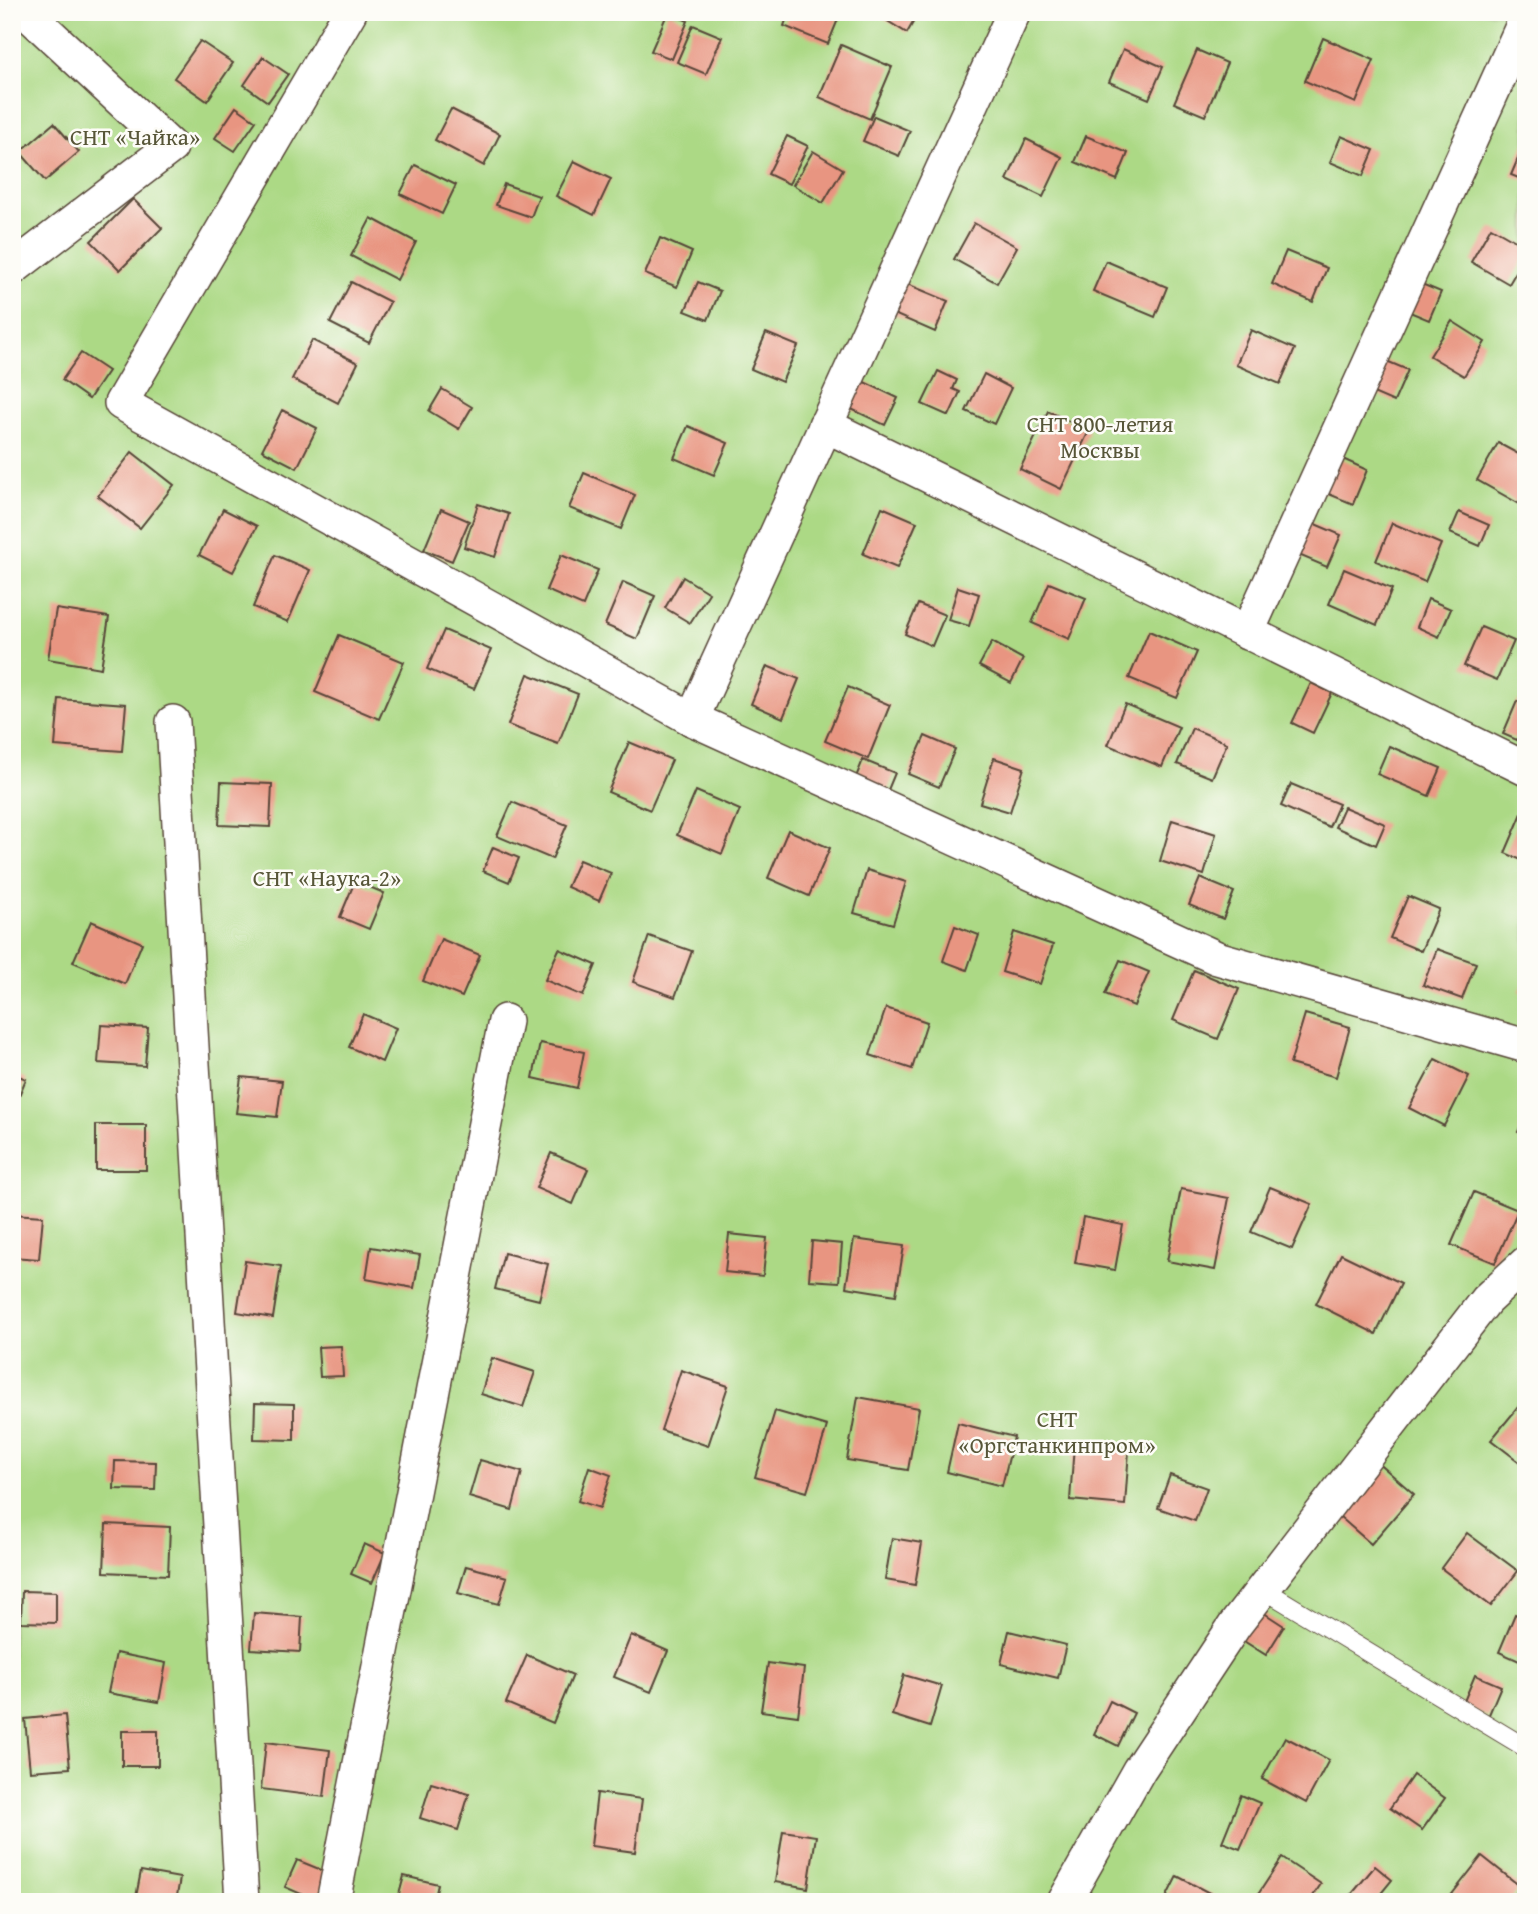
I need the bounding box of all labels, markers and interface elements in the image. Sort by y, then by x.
park label: СНТ «Чайка» [70,120,200,153]
park label: СНТ 800-летия Москвы [1027,407,1174,466]
park label: СНТ «Наука-2» [253,861,401,894]
park label: СНТ «Оргстанкинпром» [958,1402,1156,1461]

